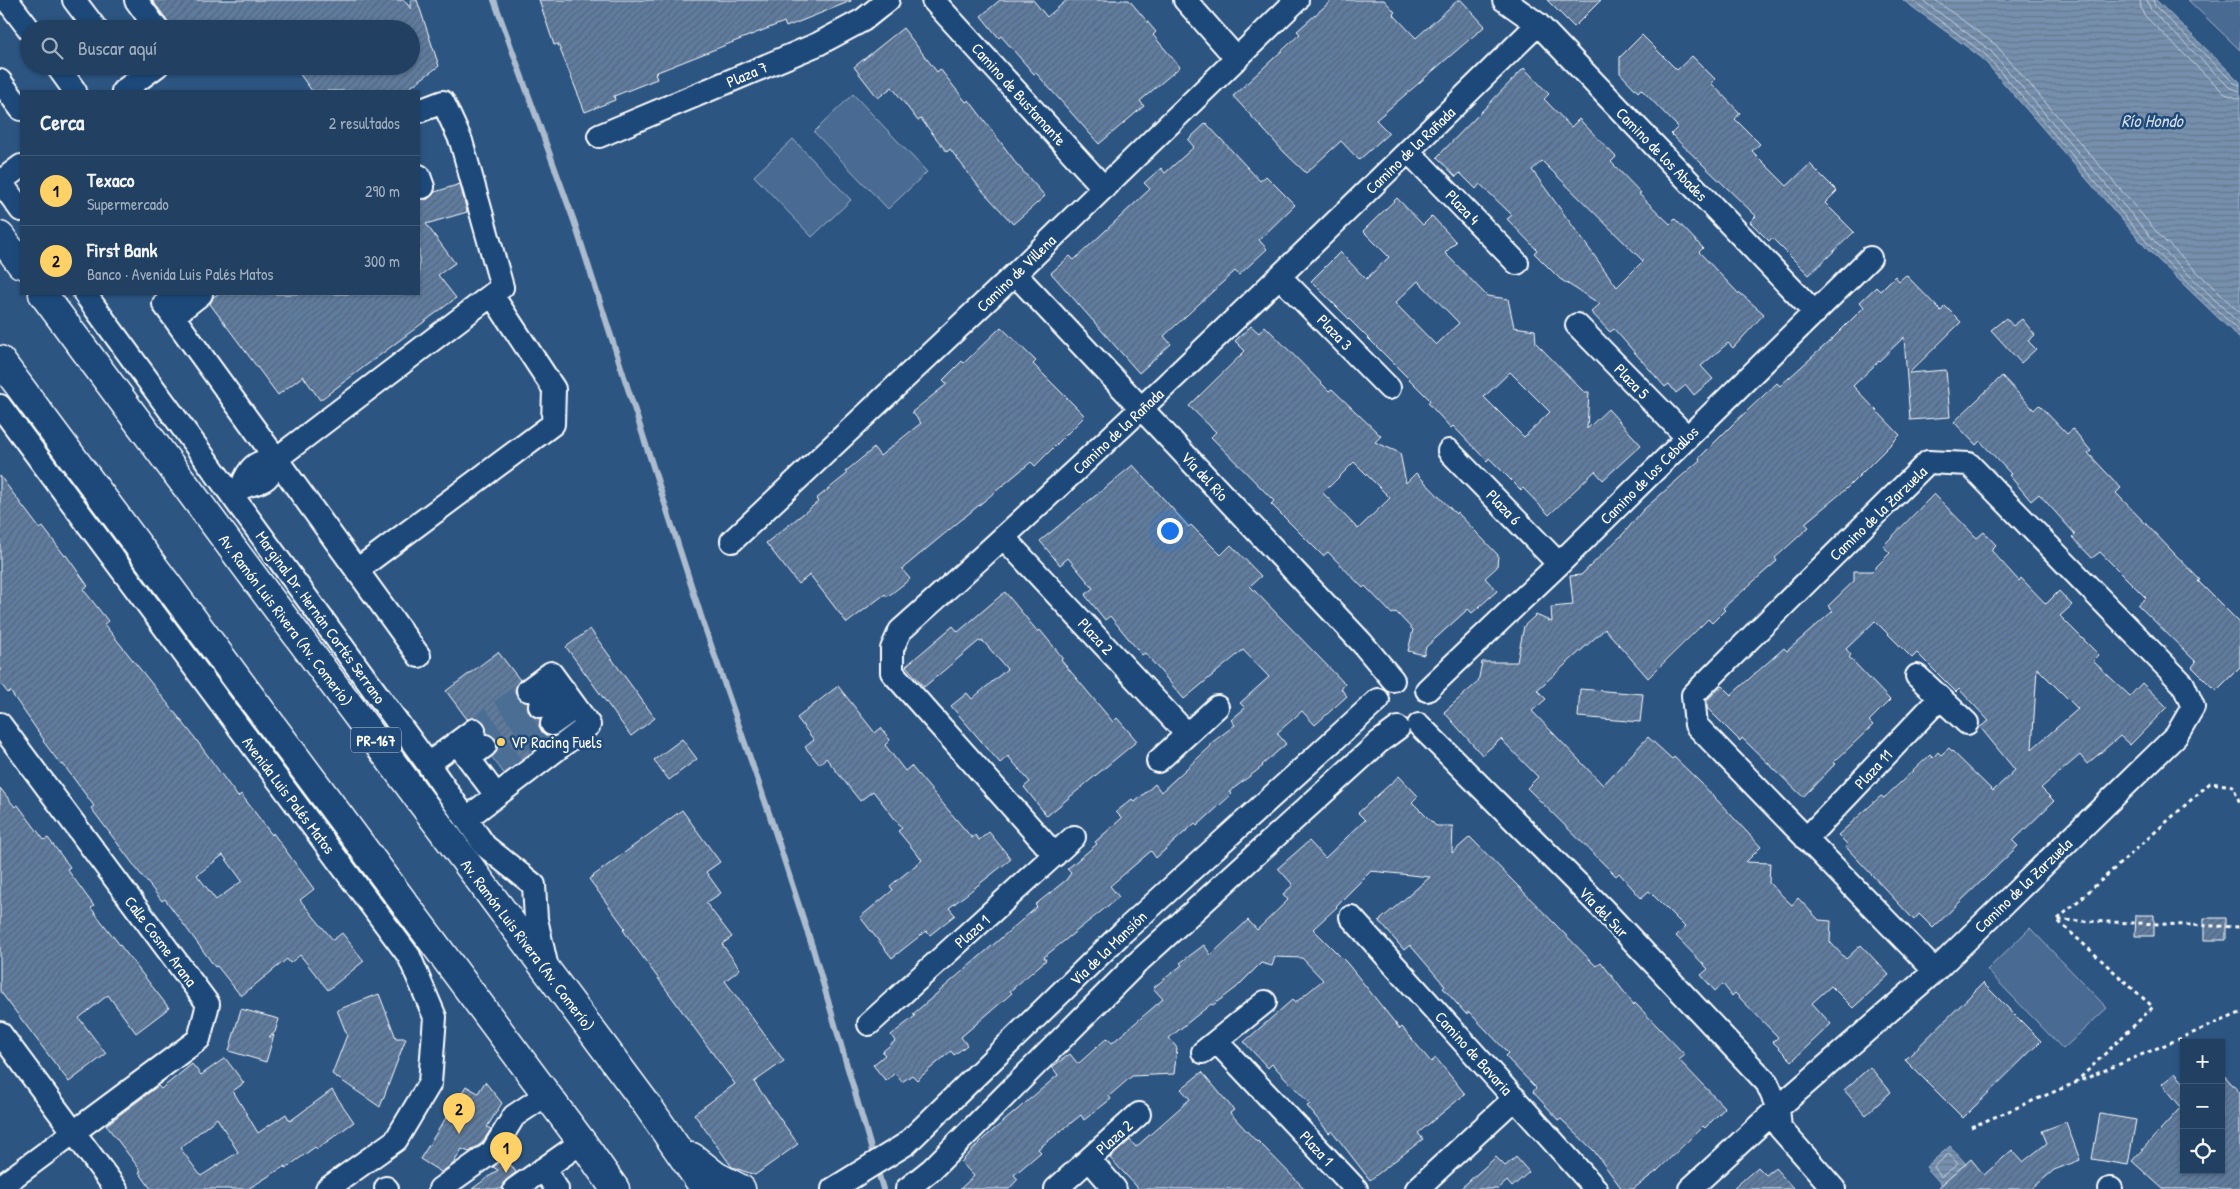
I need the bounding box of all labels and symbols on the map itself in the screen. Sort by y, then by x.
street label: Camino de Bustamante [967,38,1072,151]
street label: Plaza 7 [723,55,771,93]
street label: Camino de la Rañada [1360,101,1460,199]
street label: Camino de los Abades [1611,102,1713,206]
water label: Río Hondo [2121,108,2185,133]
street label: Plaza 4 [1441,185,1485,229]
street label: Camino de Villena [971,229,1061,317]
street label: Plaza 3 [1312,309,1358,355]
street label: Plaza 5 [1610,358,1655,404]
street label: Camino de la Rañada [1068,383,1168,479]
street label: Camino de los Ceballos [1595,421,1703,529]
street label: Vía del Río [1176,446,1234,506]
street label: Camino de la Zarzuela [1824,461,1932,565]
street label: Plaza 6 [1482,484,1526,530]
your location [1157,518,1183,544]
street label: Marginal Dr. Hernán Cortés Serrano [251,526,391,708]
street label: Av. Ramón Luis Rivera (Av. Comerío) [214,530,358,710]
street label: Plaza 2 [1073,613,1119,659]
road number: PR-167 [351,728,401,752]
place label: VP Racing Fuels [511,731,602,753]
street label: Avenida Luis Palés Matos [238,732,340,858]
marker: VP Racing Fuels [495,736,507,748]
street label: Plaza 11 [1849,744,1897,794]
street label: Camino de la Zarzuela [1969,833,2077,937]
street label: Av. Ramón Luis Rivera (Av. Comerío) [456,855,600,1035]
street label: Vía del Sur [1574,882,1634,942]
street label: Calle Cosme Arana [120,891,202,991]
street label: Vía de la Mansión [1065,906,1151,990]
street label: Plaza 1 [949,909,995,953]
street label: Camino de Bavaria [1430,1006,1518,1100]
pin: 2 [443,1093,475,1134]
street label: Plaza 2 [1091,1114,1138,1159]
street label: Plaza 1 [1295,1126,1339,1171]
pin: 1 [490,1132,522,1173]

